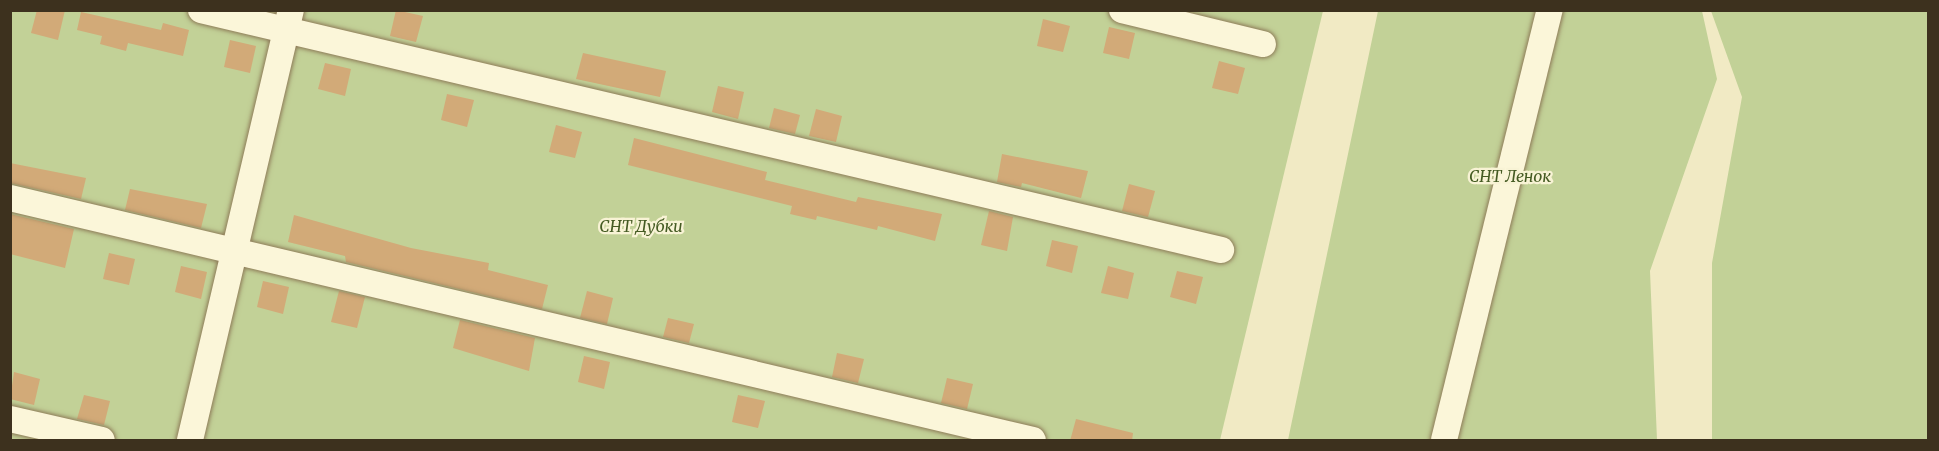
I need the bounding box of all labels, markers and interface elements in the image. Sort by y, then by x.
park label: СНТ Ленок [1469,166,1551,186]
park label: СНТ Дубки [599,216,683,236]

